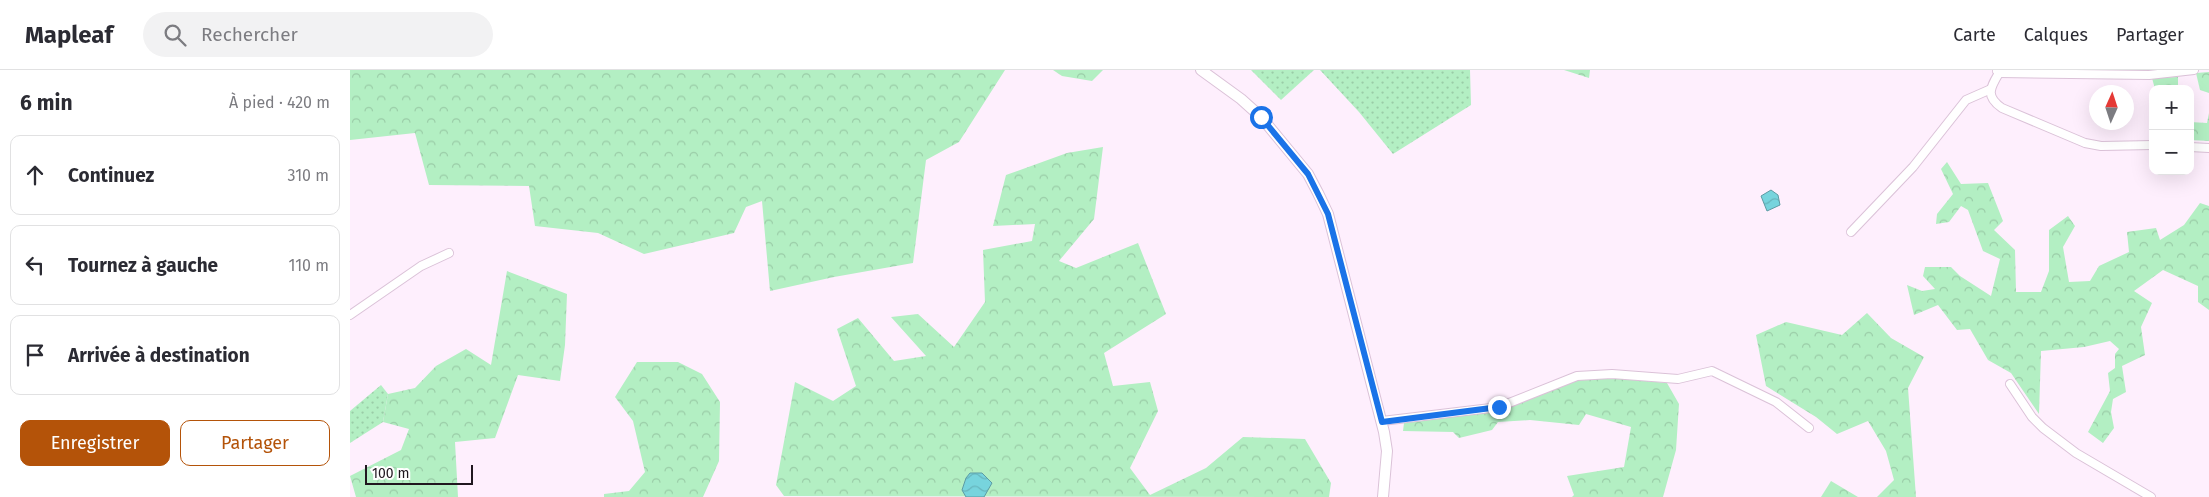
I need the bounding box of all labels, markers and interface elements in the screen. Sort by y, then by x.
search box [143,12,493,57]
text: Mapleaf [25,21,113,49]
icon: search [161,21,189,49]
text: Rechercher [201,23,298,46]
text: Carte [1953,24,1996,46]
text: Calques [2024,24,2088,46]
text: Partager [2116,24,2184,46]
north arrow [2089,85,2134,130]
map controls [2149,85,2194,175]
button: + [2149,85,2194,130]
text: 6 min [20,90,73,116]
text: À pied · 420 m [229,93,330,112]
route start [1250,106,1273,129]
button: − [2149,130,2194,175]
icon: ahead [21,161,49,189]
text: Continuez [68,164,154,187]
text: 310 m [288,166,329,185]
icon: left [21,251,49,279]
text: Tournez à gauche [68,254,218,277]
text: 110 m [288,256,329,275]
icon: arrive [21,341,49,369]
text: Arrivée à destination [68,344,250,367]
route end [1488,396,1511,419]
button: Enregistrer [20,420,170,466]
button: Partager [180,420,330,466]
scale bar [365,462,472,485]
text: 100 m [372,465,409,482]

